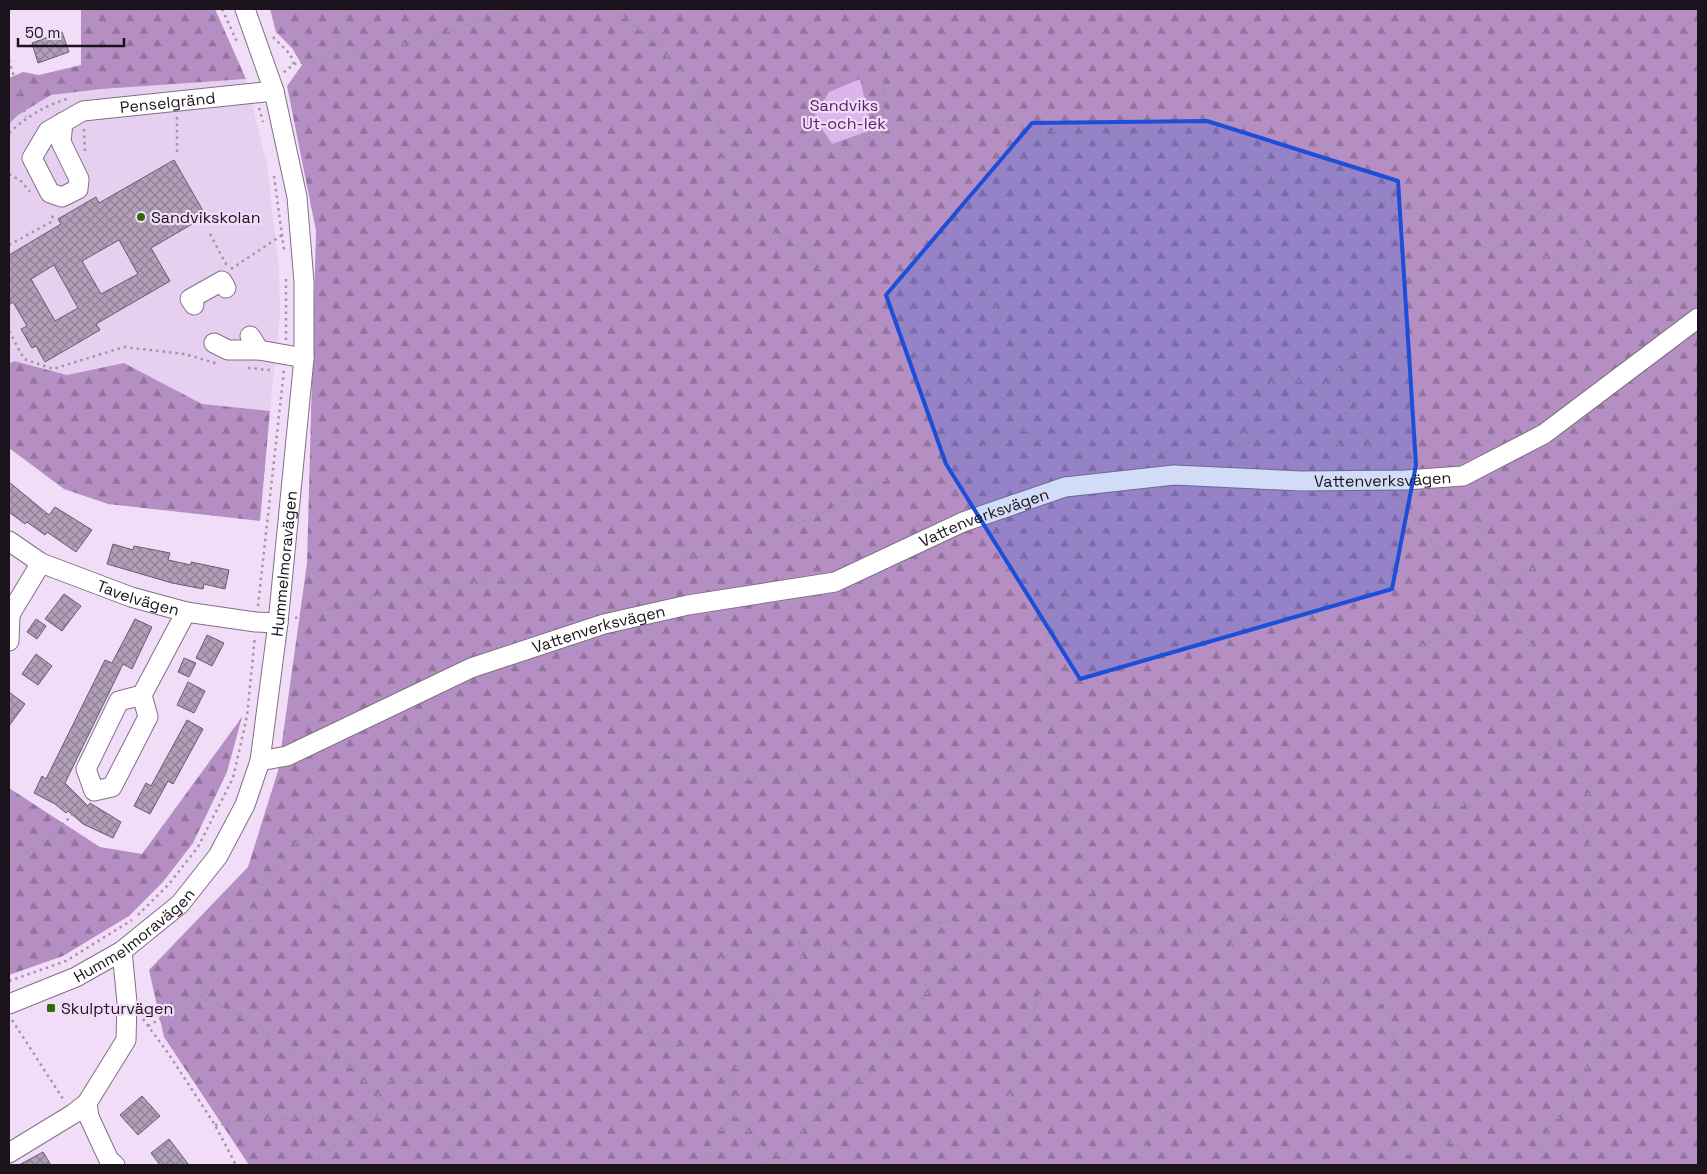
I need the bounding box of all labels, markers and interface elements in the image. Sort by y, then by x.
scale bar [18,15,124,47]
text: 50 m [25,23,60,42]
street label: Penselgränd [119,87,216,118]
park label: Sandviks Ut-och-lek [802,95,886,134]
place label: Sandvikskolan [151,207,261,228]
marker: Sandvikskolan [135,211,147,223]
street label: Vattenverksvägen [1314,467,1452,492]
street label: Vattenverksvägen [916,483,1052,552]
street label: Hummelmoravägen [266,490,302,638]
street label: Tavelvägen [94,575,182,621]
street label: Vattenverksvägen [529,601,667,658]
street label: Hummelmoravägen [70,884,199,987]
place label: Skulpturvägen [61,998,173,1019]
marker: Skulpturvägen [45,1002,57,1014]

